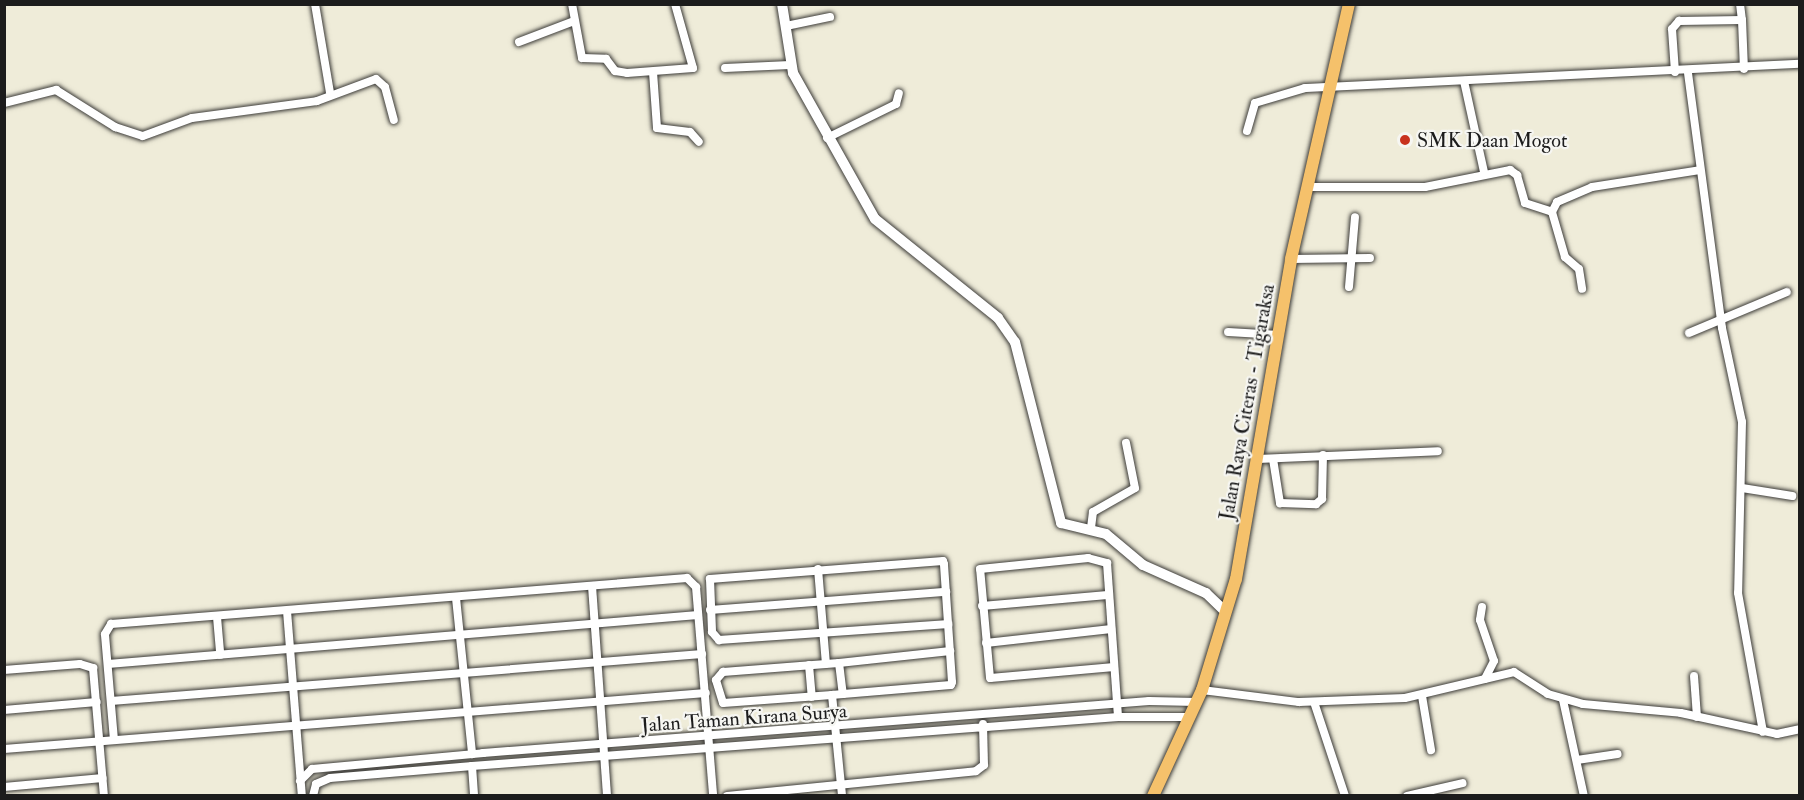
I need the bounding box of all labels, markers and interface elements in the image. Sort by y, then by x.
place label: SMK Daan Mogot [1417,128,1567,152]
marker: SMK Daan Mogot [1398,133,1412,147]
street label: Jalan Raya Citeras - Tigaraksa [1214,282,1280,522]
street label: Jalan Taman Kirana Surya [640,699,848,737]

